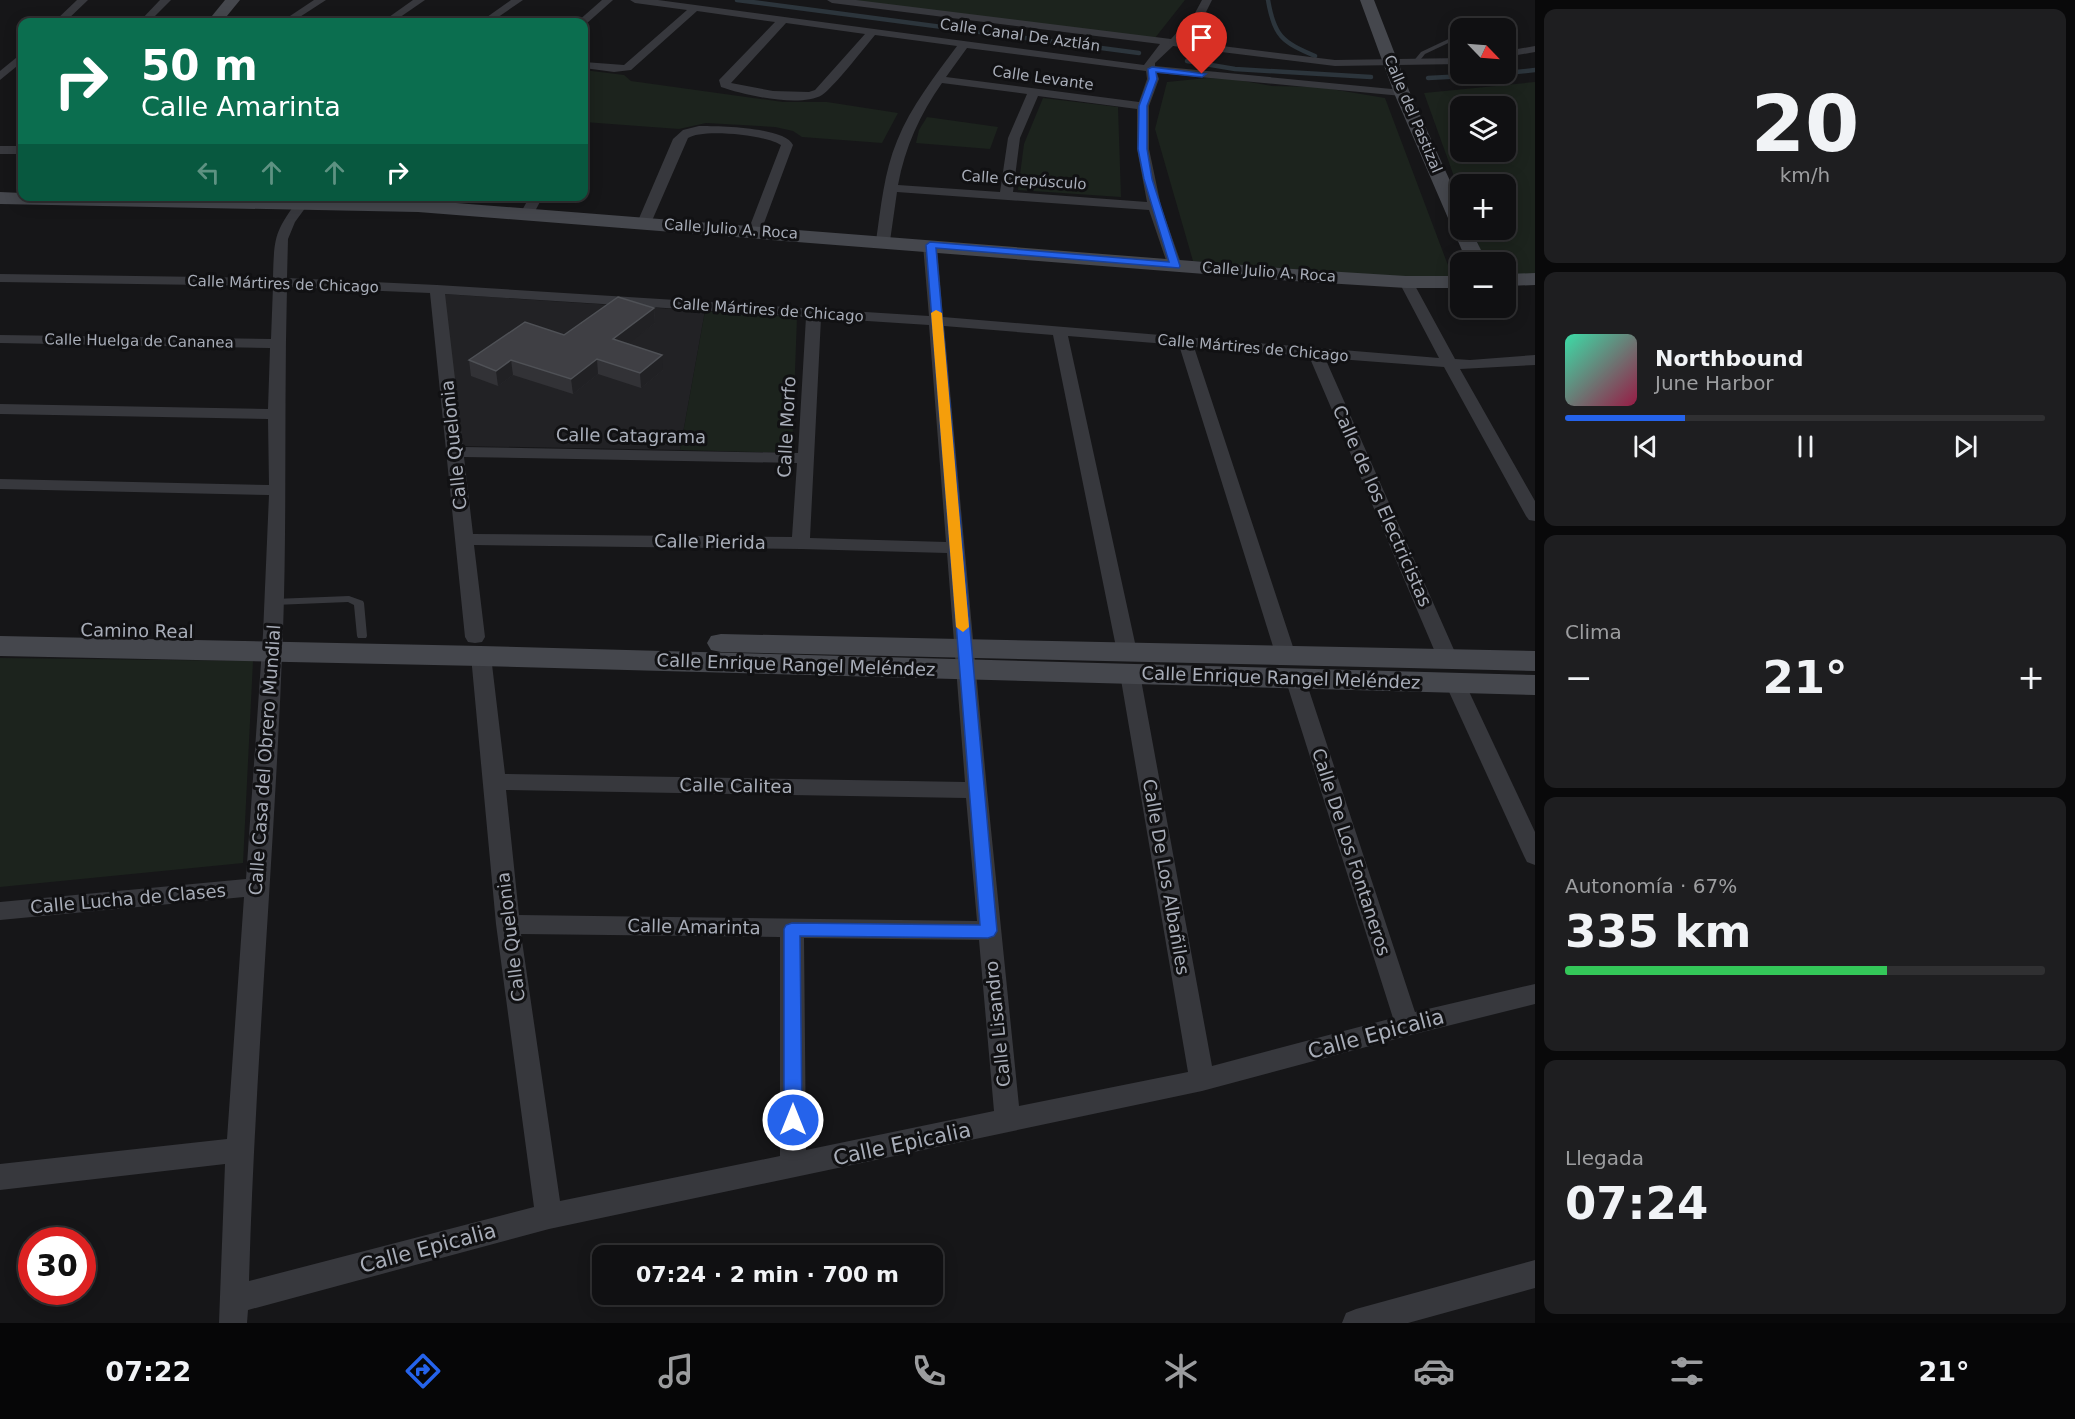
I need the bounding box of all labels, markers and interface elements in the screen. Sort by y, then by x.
pin [1176,12,1227,74]
street label: Calle Canal De Aztlán [939,15,1101,55]
north arrow [1450,18,1516,84]
map controls [1450,18,1516,318]
icon: arrive [1185,21,1218,54]
text: 50 m [141,41,258,90]
icon: right [42,42,120,120]
street label: Calle del Pastizal [1380,52,1446,176]
street label: Calle Levante [991,62,1095,94]
text: 20 [1751,79,1859,169]
text: Calle Amarinta [141,91,341,122]
button: layers [1450,96,1516,162]
icon: left [192,156,225,189]
icon: ahead [255,156,288,189]
icon: ahead [318,156,351,189]
icon: right [381,156,414,189]
text: km/h [1780,163,1830,187]
street label: Calle Crepúsculo [961,167,1087,193]
button: + [1450,174,1516,240]
street label: Calle Julio A. Roca [663,215,799,243]
button: − [1450,252,1516,318]
street label: Calle Julio A. Roca [1201,258,1337,286]
street label: Calle Mártires de Chicago [187,272,379,296]
street label: Calle Mártires de Chicago [672,294,864,326]
street label: Calle Huelga de Cananea [44,330,234,352]
street label: Calle Mártires de Chicago [1157,331,1349,365]
text: Northbound [1655,346,1804,371]
text: June Harbor [1655,371,1774,395]
street label: Calle Morfo [773,376,800,478]
street label: Calle Quelonia [436,379,471,511]
street label: Calle de los Electricistas [1328,402,1436,610]
street label: Calle Catagrama [556,424,706,447]
icon: previous [1629,430,1662,463]
icon: pause [1789,430,1822,463]
icon: next [1949,430,1982,463]
street label: Calle Pierida [654,530,766,553]
street label: Camino Real [80,619,194,642]
text: Clima [1565,620,1622,644]
street label: Calle Casa del Obrero Mundial [245,624,284,896]
street label: Calle Enrique Rangel Meléndez [656,649,936,680]
text: 21° [1762,651,1848,704]
text: − [1565,658,1593,697]
text: + [2017,658,2045,697]
street label: Calle Enrique Rangel Meléndez [1141,662,1421,693]
street label: Calle De Los Fontaneros [1308,745,1395,958]
street label: Calle Calitea [679,774,793,797]
street label: Calle De Los Albañiles [1139,777,1194,976]
street label: Calle Quelonia [492,871,529,1003]
text: Autonomía · 67% [1565,874,1737,898]
street label: Calle Lucha de Clases [29,879,227,918]
text: 335 km [1565,905,1751,958]
street label: Calle Amarinta [627,915,761,938]
street label: Calle Lisandro [980,960,1015,1088]
street label: Calle Epicalia [1305,1004,1447,1064]
position arrow [761,1088,825,1152]
street label: Calle Epicalia [831,1118,973,1170]
text: Llegada [1565,1146,1644,1170]
text: 07:24 [1565,1177,1708,1230]
street label: Calle Epicalia [357,1218,499,1278]
speed limit sign: 30 [18,1227,96,1305]
text: 07:24 · 2 min · 700 m [636,1262,899,1287]
icon: directions [402,1350,444,1392]
icon: music [655,1350,697,1392]
icon: phone [908,1350,950,1392]
icon: climate [1160,1350,1202,1392]
icon: car [1413,1350,1455,1392]
icon: filters [1666,1350,1708,1392]
text: 07:22 [105,1356,191,1387]
text: 21° [1918,1356,1970,1387]

